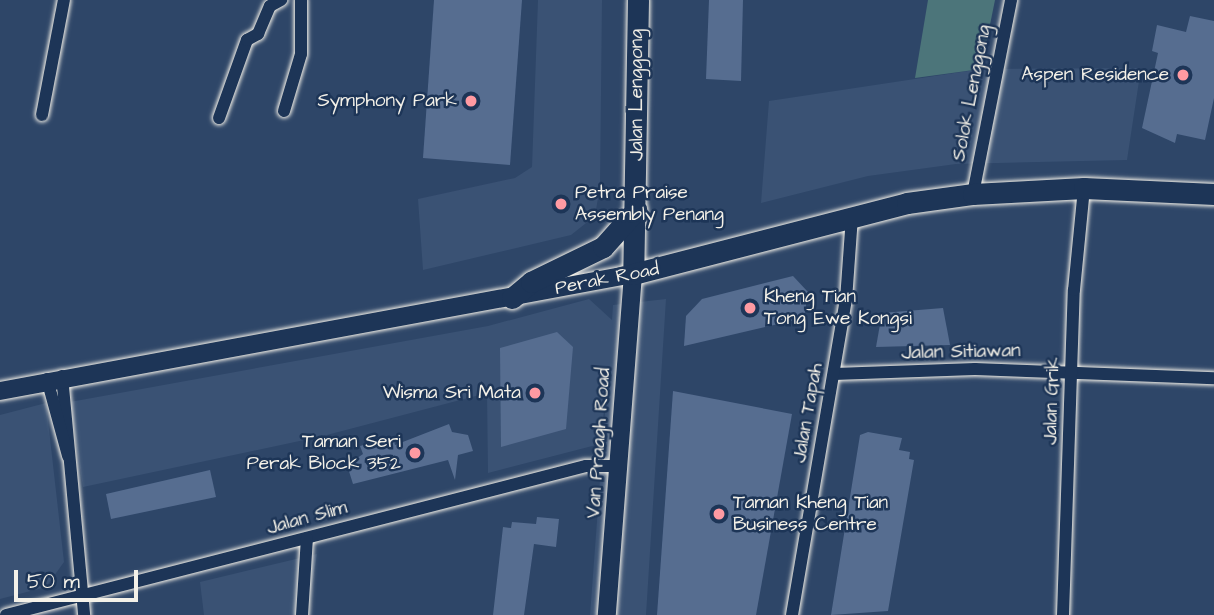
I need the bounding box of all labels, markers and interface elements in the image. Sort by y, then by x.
street label: Solok Lenggong [948,23,996,163]
street label: Jalan Lenggong [626,29,648,161]
place label: Aspen Residence [1021,64,1169,86]
marker: Aspen Residence [1175,67,1191,83]
place label: Symphony Park [317,90,457,112]
marker: Symphony Park [463,93,479,109]
place label: Petra Praise Assembly Penang [575,182,724,226]
marker: Petra Praise Assembly Penang [553,196,569,212]
street label: Perak Road [553,258,661,300]
place label: Kheng Tian Tong Ewe Kongsi [764,286,912,330]
marker: Kheng Tian Tong Ewe Kongsi [742,300,758,316]
street label: Jalan Sitiawan [901,340,1021,364]
street label: Jalan Grik [1039,357,1065,445]
street label: Jalan Tapah [788,361,828,465]
street label: Van Praagh Road [582,367,616,519]
place label: Wisma Sri Mata [383,382,521,404]
marker: Wisma Sri Mata [527,385,543,401]
place label: Taman Seri Perak Block 352 [247,431,401,475]
marker: Taman Seri Perak Block 352 [407,445,423,461]
place label: Taman Kheng Tian Business Centre [733,492,888,536]
street label: Jalan Slim [264,496,350,540]
marker: Taman Kheng Tian Business Centre [711,506,727,522]
scale bar [18,556,142,600]
text: 50 m [27,567,80,596]

